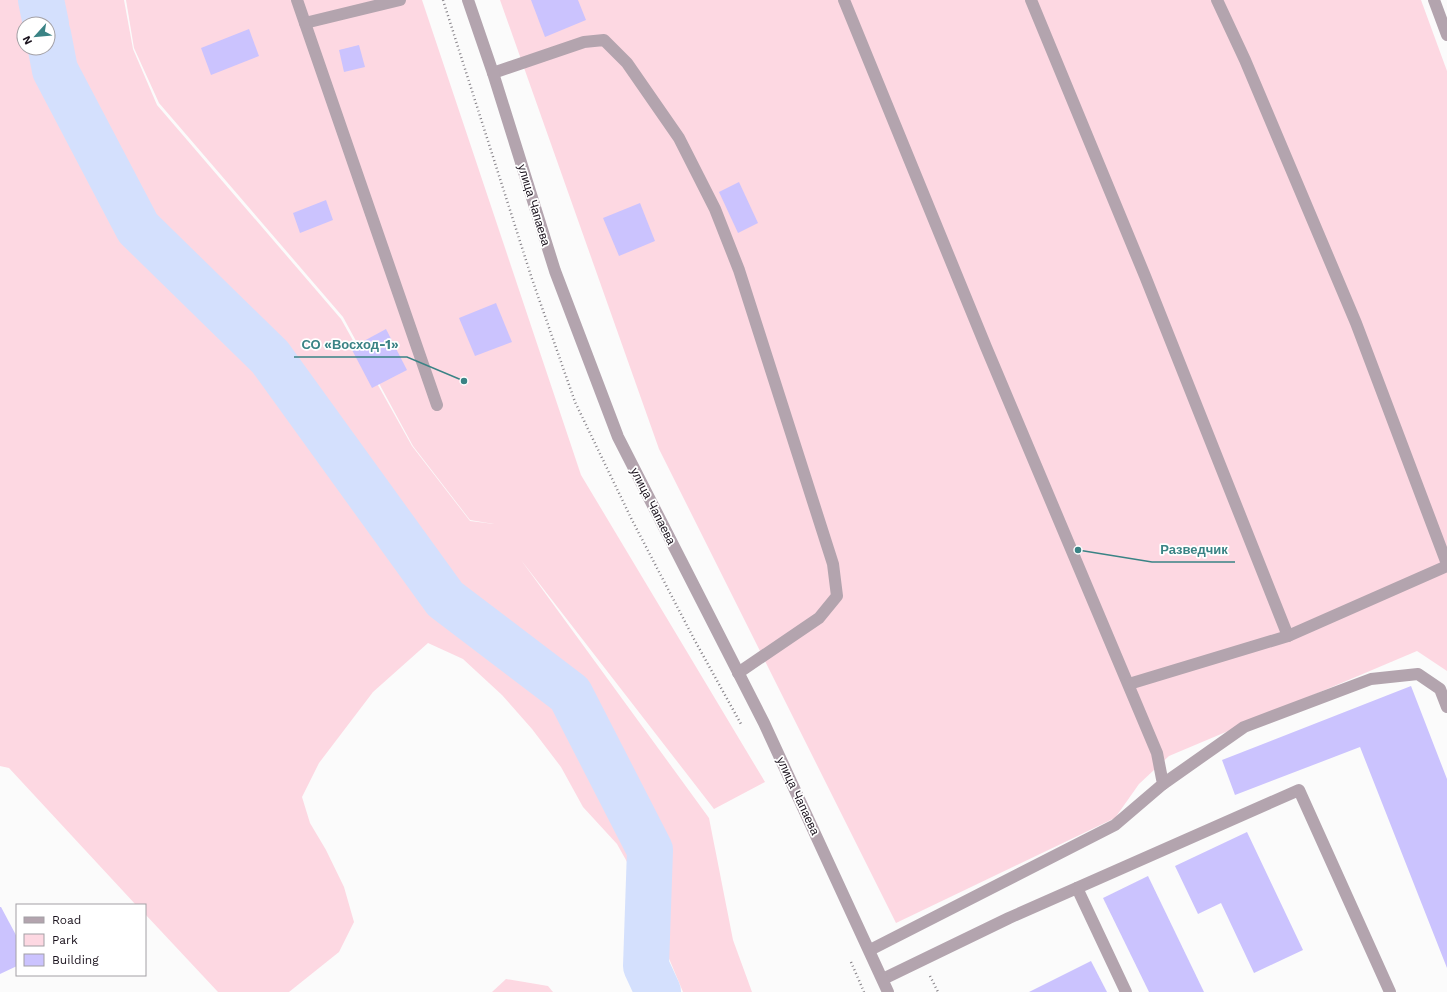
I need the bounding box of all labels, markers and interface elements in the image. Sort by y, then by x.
north arrow [16,16,56,56]
text: N [20,34,35,47]
street label: улица Чапаева [515,163,553,248]
callout: СО «Восход-1» [294,332,407,357]
text: СО «Восход-1» [301,337,399,352]
street label: улица Чапаева [628,465,679,547]
callout: Разведчик [1152,537,1235,562]
text: Разведчик [1160,542,1228,557]
street label: улица Чапаева [774,755,822,838]
legend [16,904,146,976]
text: Road [52,913,81,927]
text: Park [52,933,78,947]
text: Building [52,953,99,967]

